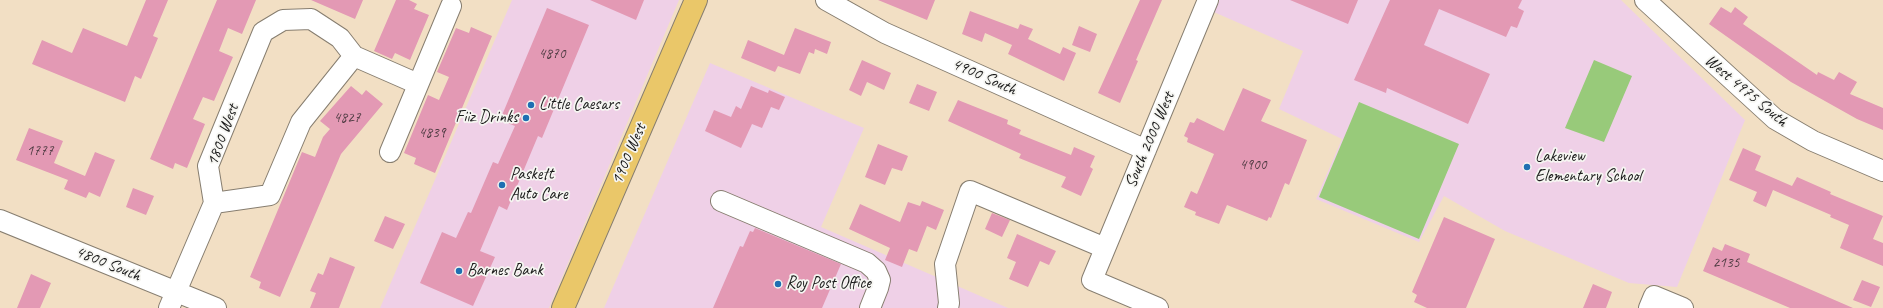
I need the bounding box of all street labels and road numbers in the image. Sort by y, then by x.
street label: West 4975 South [1700,50,1792,132]
street label: 4900 South [949,54,1019,100]
street label: South 2000 West [1121,89,1179,191]
street label: 1800 West [202,101,244,169]
street label: 1900 West [607,121,651,187]
street label: 4800 South [72,242,144,286]

